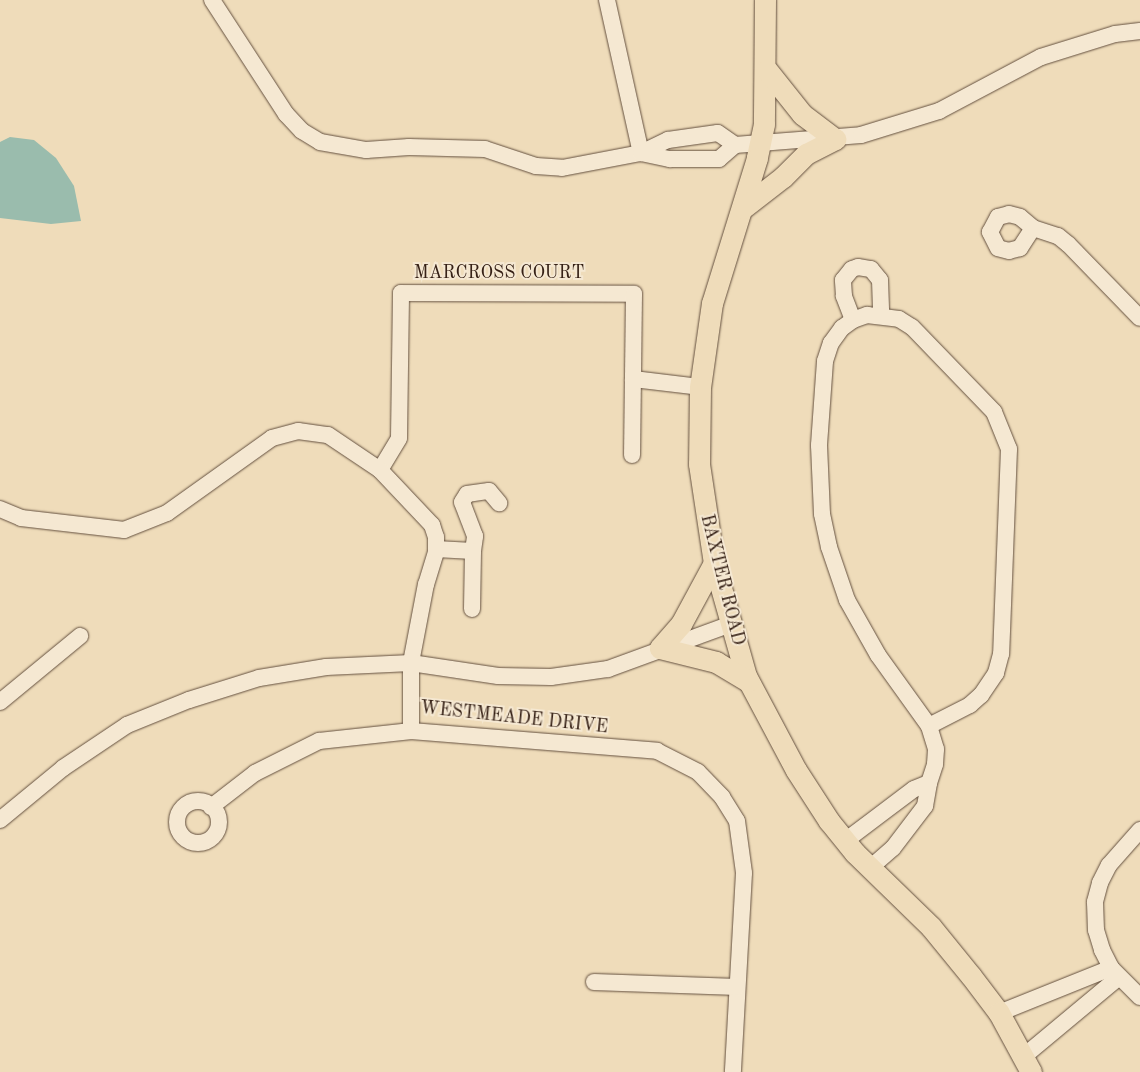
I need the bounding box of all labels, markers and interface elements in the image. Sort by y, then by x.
street label: MARCROSS COURT [414,262,584,284]
street label: BAXTER ROAD [695,512,749,648]
street label: WESTMEADE DRIVE [419,697,609,739]

